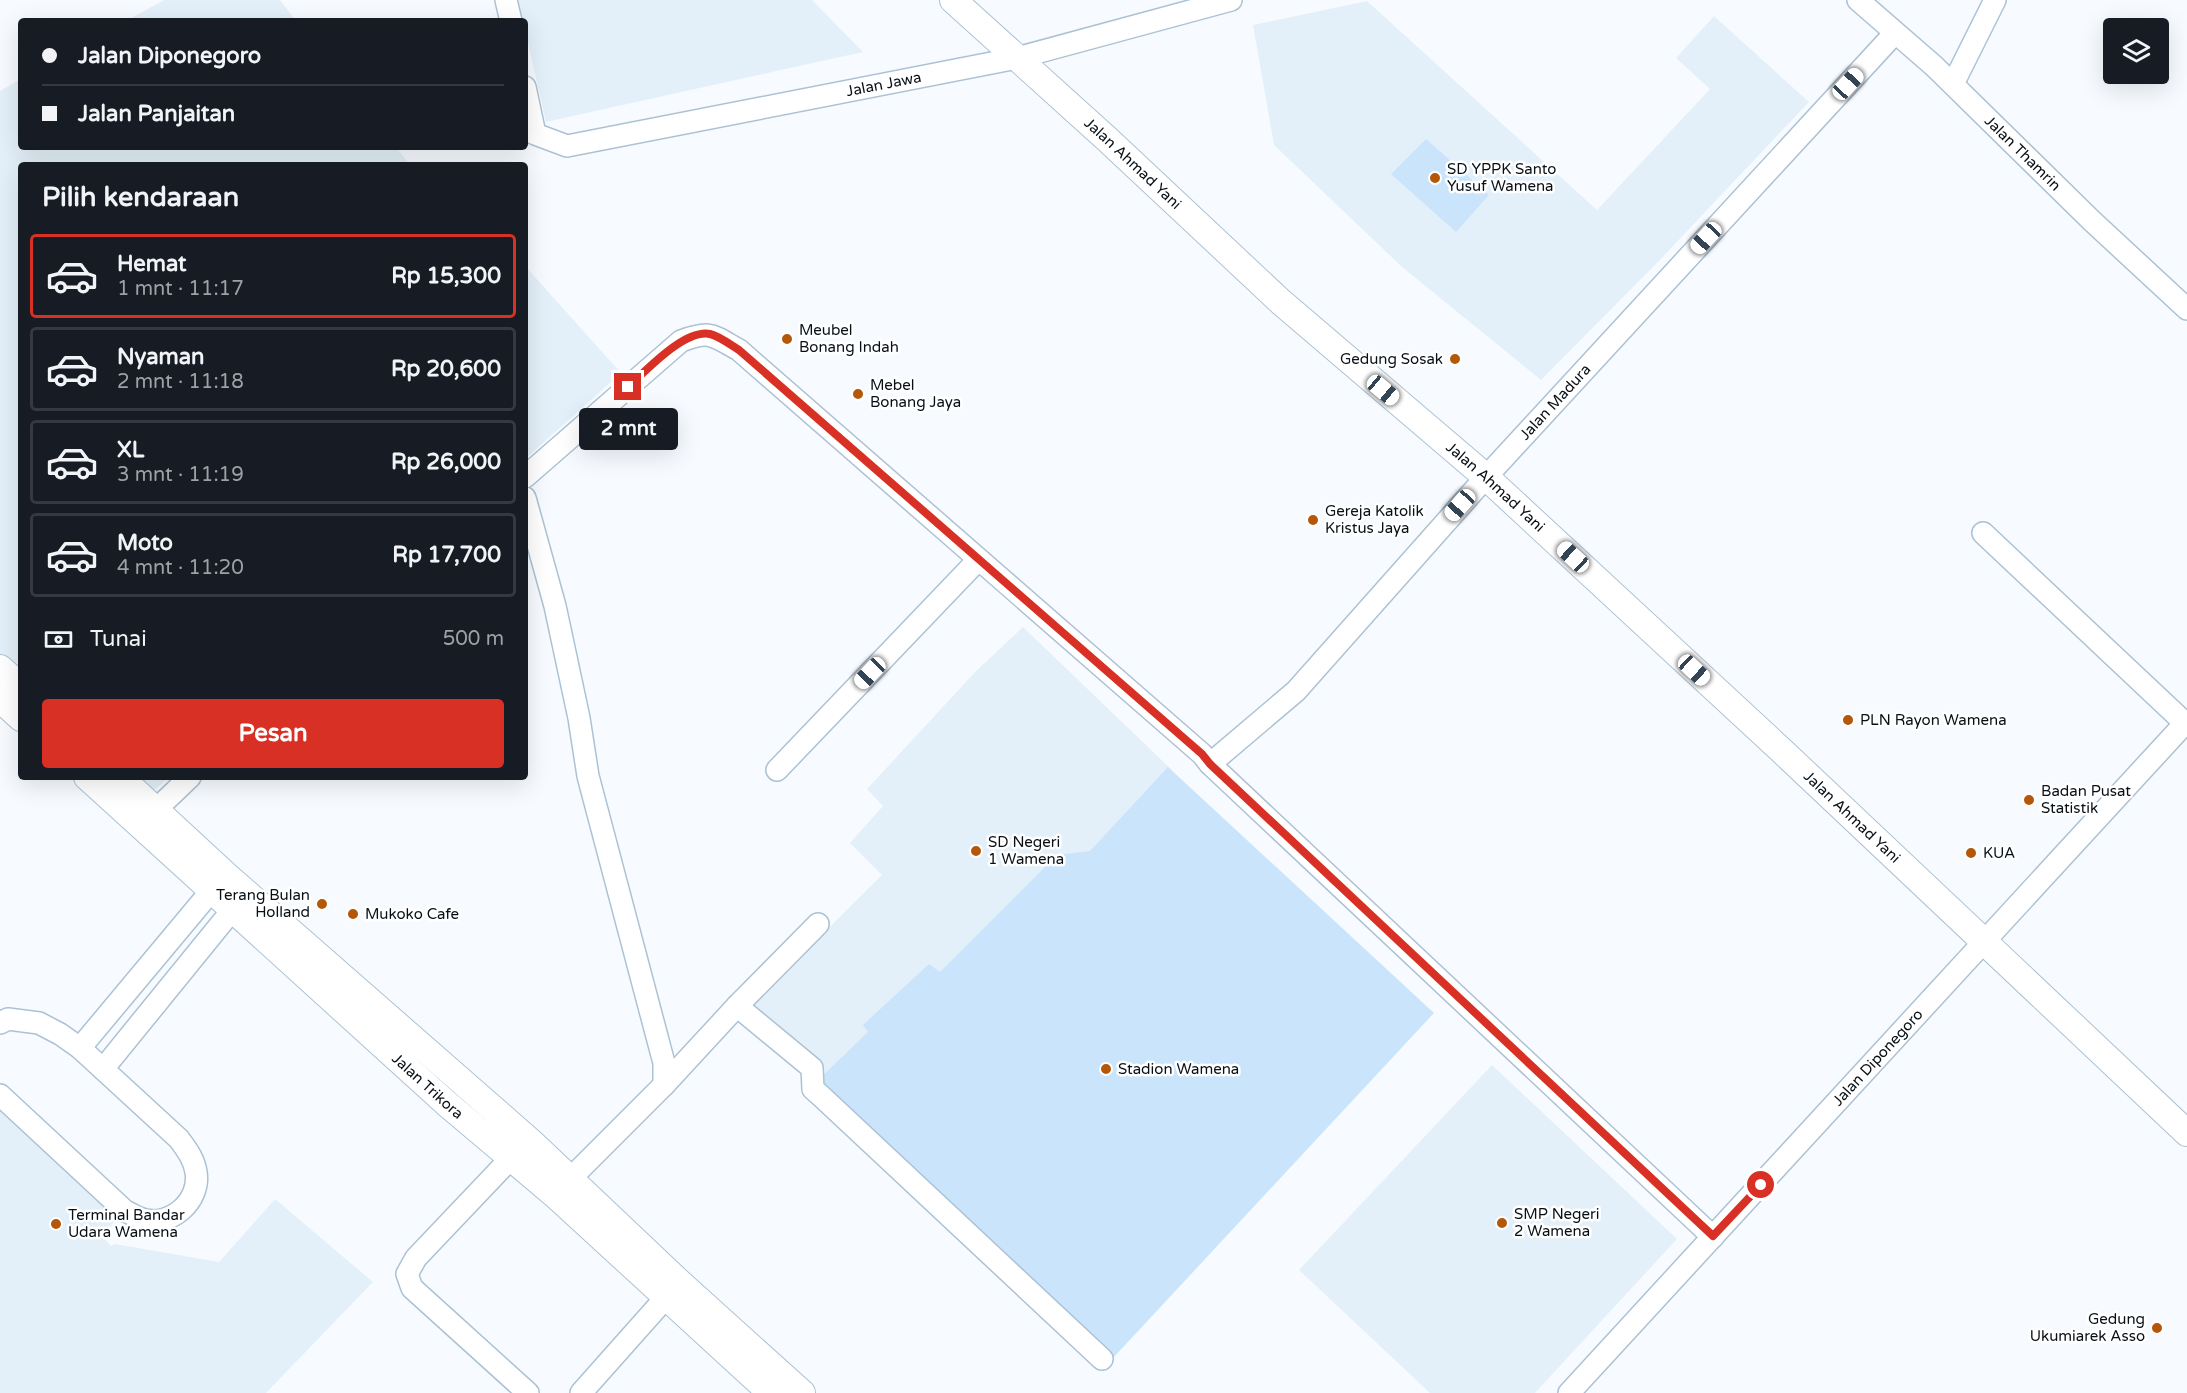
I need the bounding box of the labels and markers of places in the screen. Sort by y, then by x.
place label: SD YPPK Santo Yusuf Wamena [1447,160,1556,195]
marker: SD YPPK Santo Yusuf Wamena [1428,171,1442,185]
place label: Meubel Bonang Indah [799,321,899,356]
marker: Meubel Bonang Indah [780,332,794,346]
place label: Gedung Sosak [1340,350,1443,368]
marker: Gedung Sosak [1448,352,1462,366]
place label: Mebel Bonang Jaya [870,376,961,411]
marker: Mebel Bonang Jaya [851,387,865,401]
place label: Gereja Katolik Kristus Jaya [1325,502,1424,537]
marker: Gereja Katolik Kristus Jaya [1306,513,1320,527]
place label: PLN Rayon Wamena [1860,711,2007,729]
marker: PLN Rayon Wamena [1841,713,1855,727]
place label: Badan Pusat Statistik [2041,782,2131,817]
marker: Badan Pusat Statistik [2022,793,2036,807]
place label: SD Negeri 1 Wamena [988,833,1064,868]
marker: SD Negeri 1 Wamena [969,844,983,858]
place label: KUA [1983,844,2015,862]
marker: KUA [1964,846,1978,860]
place label: Terang Bulan Holland [216,886,310,921]
marker: Terang Bulan Holland [315,897,329,911]
place label: Mukoko Cafe [365,905,459,923]
marker: Mukoko Cafe [346,907,360,921]
place label: Stadion Wamena [1118,1060,1239,1078]
marker: Stadion Wamena [1099,1062,1113,1076]
place label: SMP Negeri 2 Wamena [1514,1205,1599,1240]
place label: Terminal Bandar Udara Wamena [68,1206,185,1241]
marker: SMP Negeri 2 Wamena [1495,1216,1509,1230]
marker: Terminal Bandar Udara Wamena [49,1217,63,1231]
place label: Gedung Ukumiarek Asso [2030,1310,2145,1345]
marker: Gedung Ukumiarek Asso [2150,1321,2164,1335]

